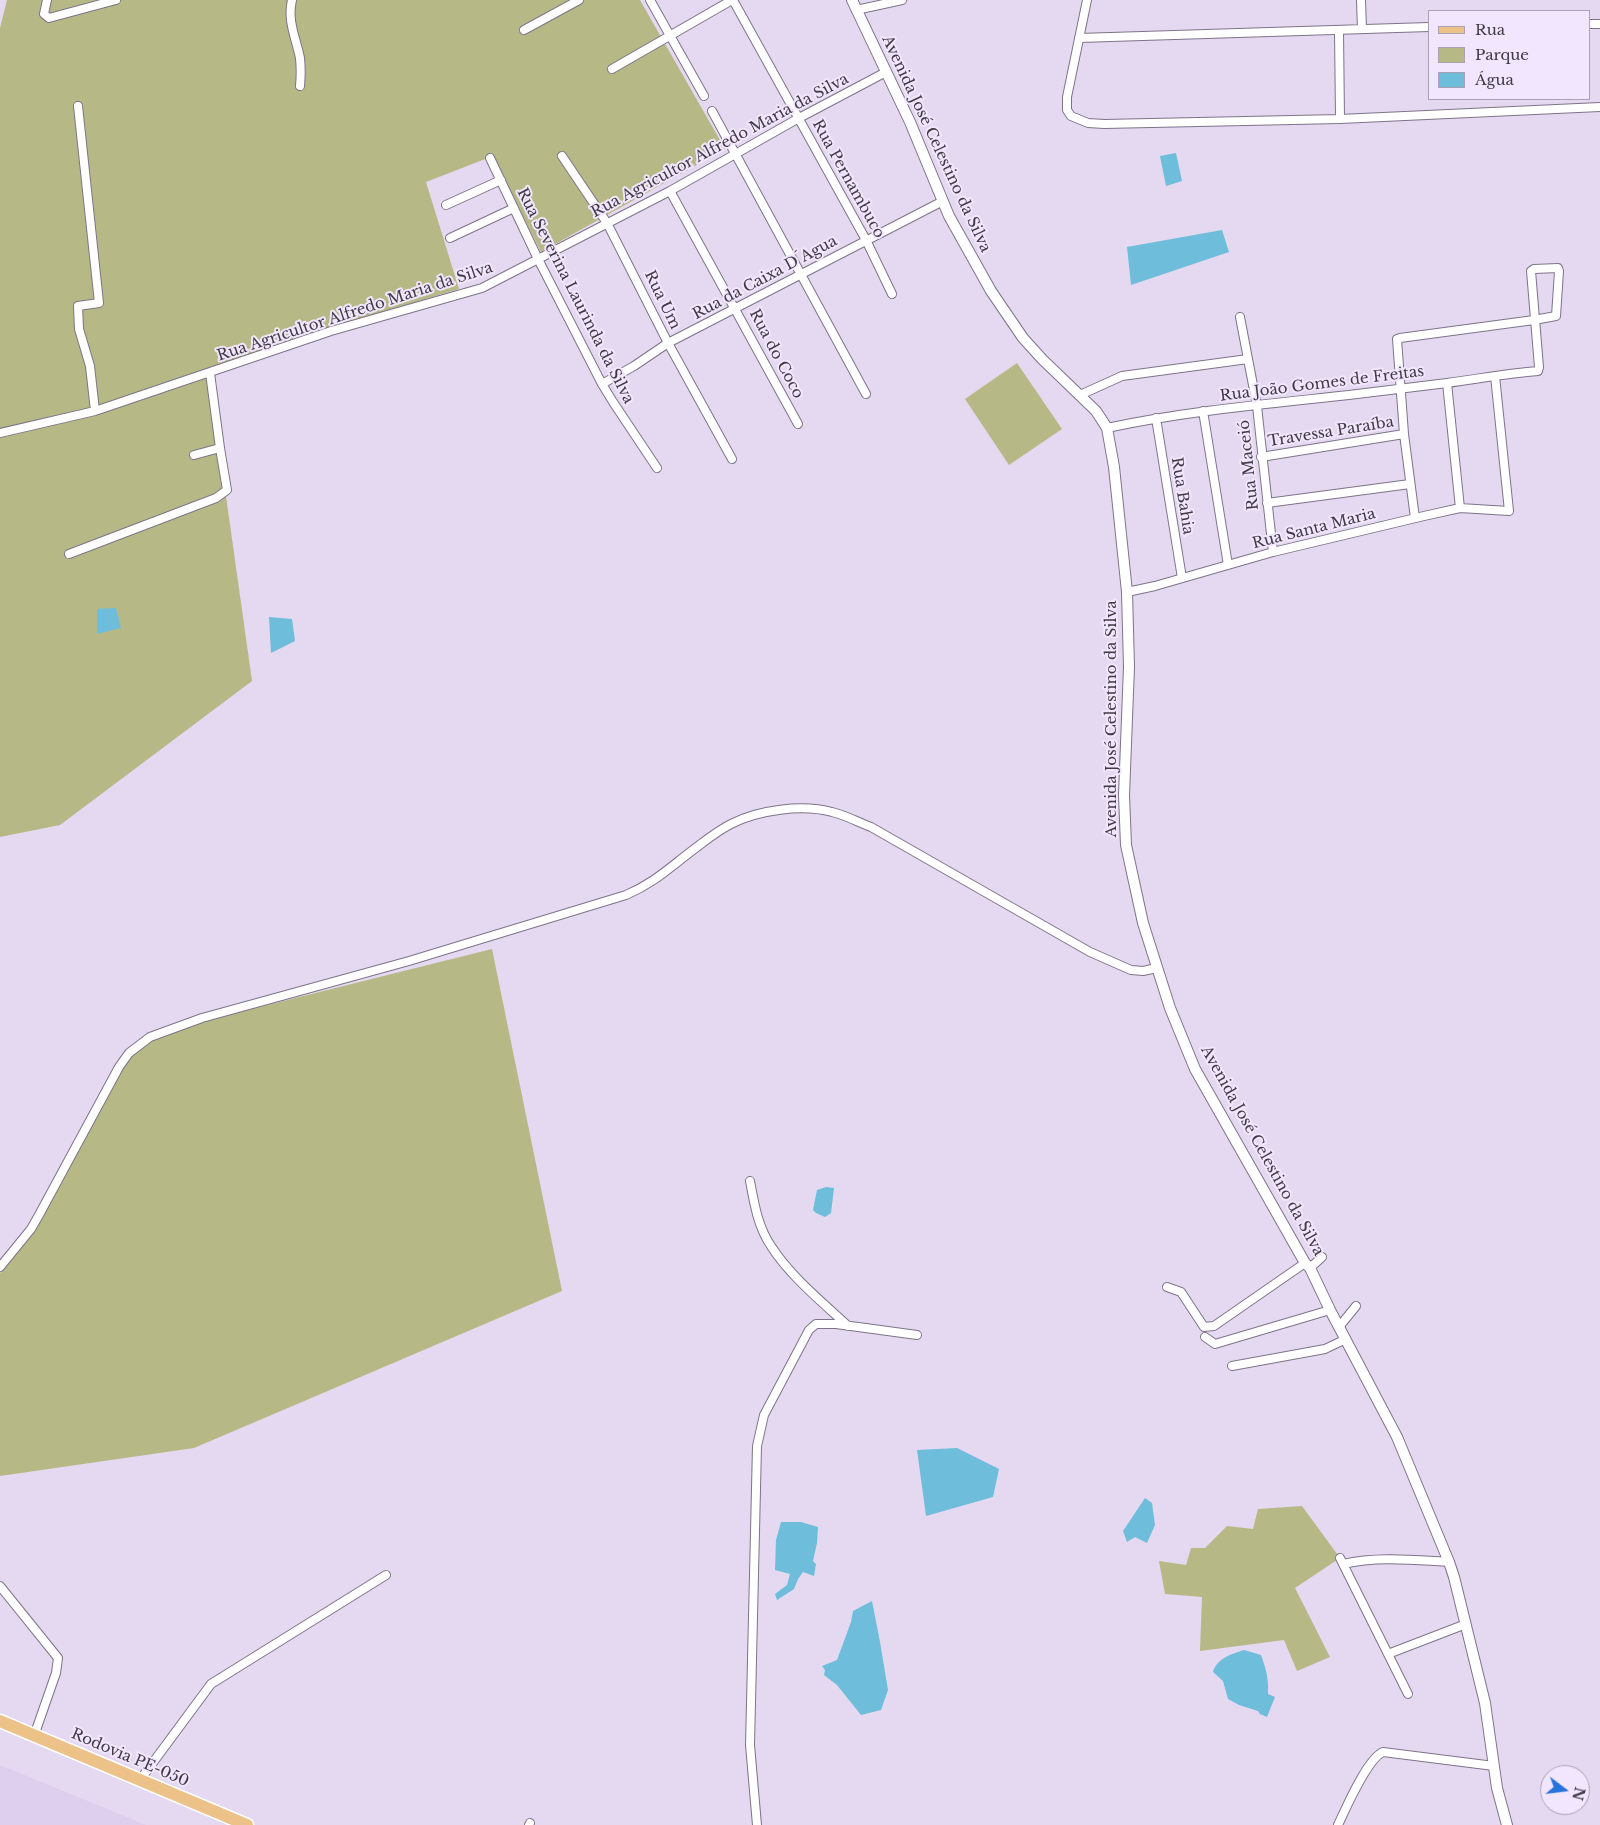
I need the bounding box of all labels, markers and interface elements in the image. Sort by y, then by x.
legend [1428,10,1590,100]
text: Rua [1475,20,1505,39]
street label: Avenida José Celestino da Silva [878,33,994,255]
text: Parque [1475,45,1529,64]
street label: Rua Agricultor Alfredo Maria da Silva [588,70,852,222]
text: Água [1475,70,1514,89]
street label: Rua Pernambuco [808,117,888,241]
street label: Rua Severina Laurinda da Silva [513,185,637,407]
street label: Rua da Caixa D´Agua [690,232,840,324]
street label: Rua Agricultor Alfredo Maria da Silva [215,259,495,365]
street label: Rua Um [640,268,684,332]
street label: Rua do Coco [745,306,807,402]
street label: Rua João Gomes de Freitas [1219,363,1425,405]
street label: Travessa Paraíba [1267,413,1395,451]
street label: Rua Maceió [1235,419,1263,511]
street label: Rua Bahia [1167,456,1197,536]
street label: Rua Santa Maria [1251,505,1377,553]
street label: Avenida José Celestino da Silva [1103,600,1121,838]
street label: Avenida José Celestino da Silva [1197,1043,1327,1259]
street label: Rodovia PE-050 [68,1725,192,1791]
north arrow [1540,1765,1590,1815]
text: N [1568,1785,1589,1802]

